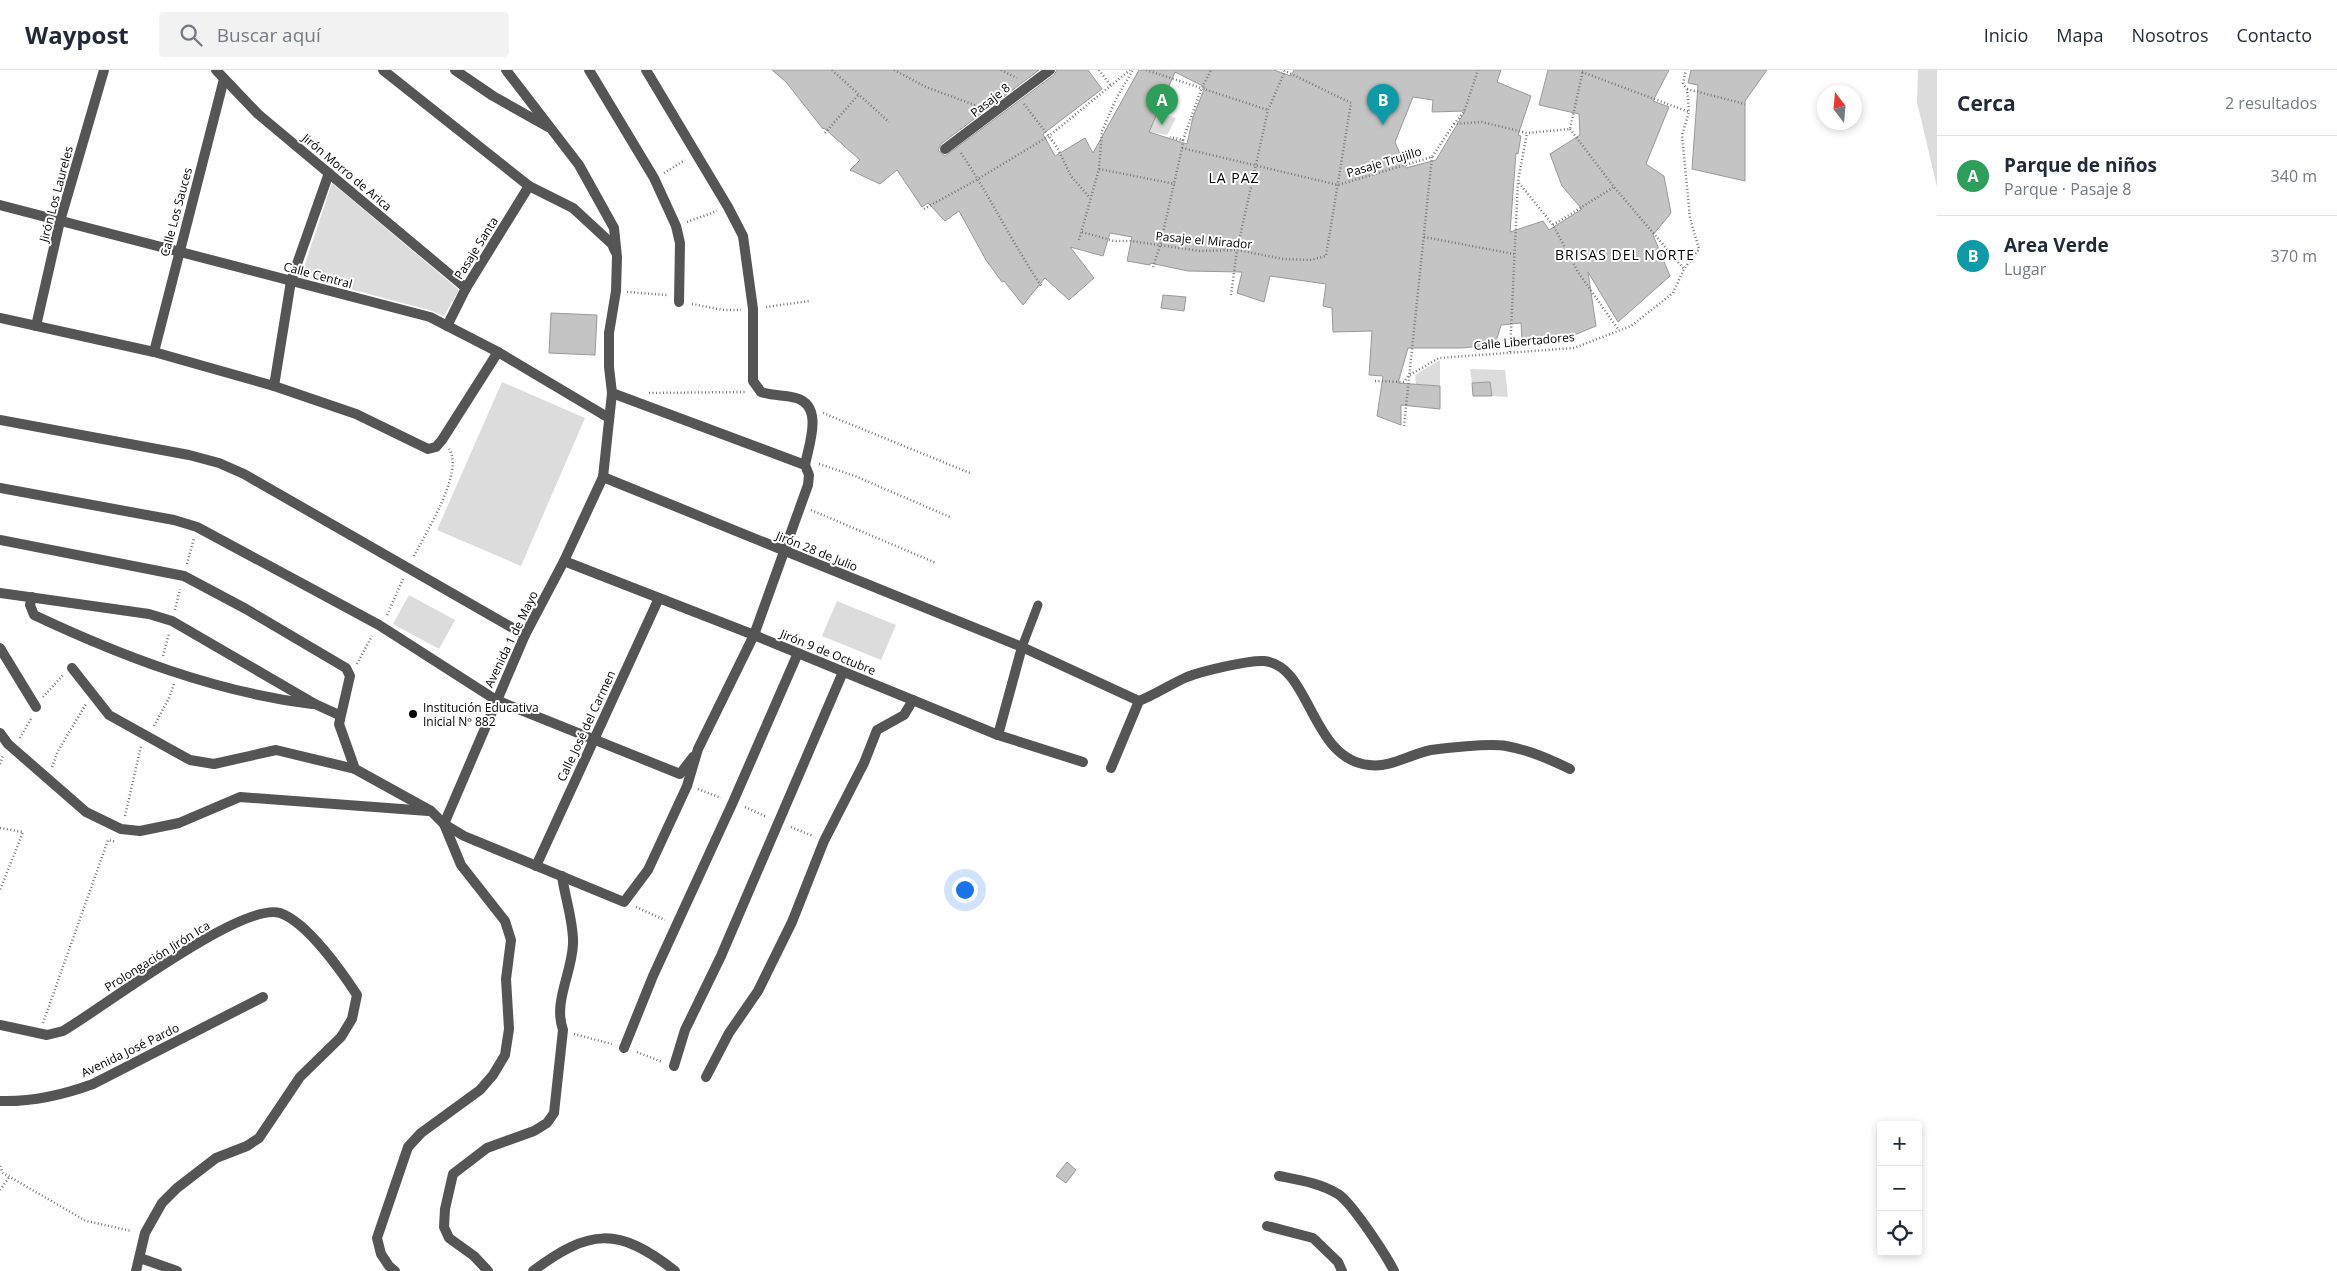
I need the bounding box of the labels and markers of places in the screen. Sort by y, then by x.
pin: A [1146,84,1178,125]
pin: B [1367,84,1399,125]
place label: Institución Educativa Inicial Nº 882 [423,699,539,730]
marker: Institución Educativa Inicial Nº 882 [407,708,419,720]

